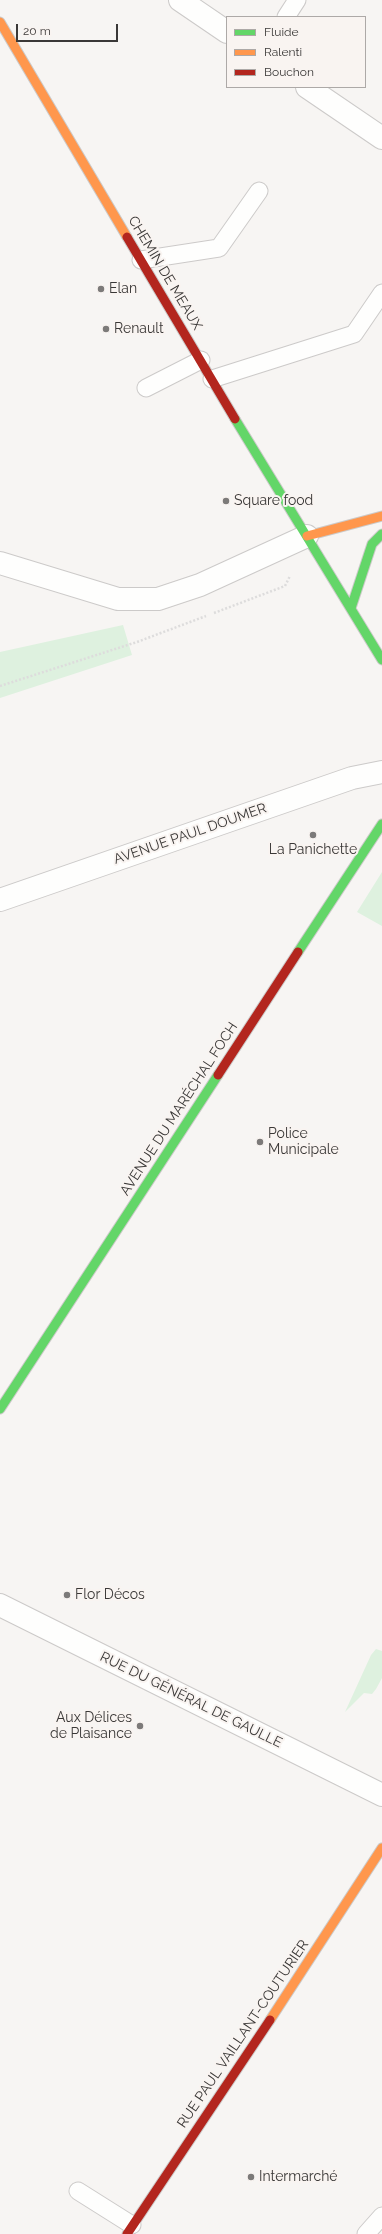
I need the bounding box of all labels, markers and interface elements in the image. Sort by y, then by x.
scale bar [18,16,120,42]
legend [226,16,366,88]
text: 20 m [23,24,51,38]
text: Fluide [264,25,299,39]
text: Ralenti [264,45,302,59]
text: Bouchon [264,65,314,79]
street label: CHEMIN DE MEAUX [124,213,206,333]
place label: Elan [109,281,137,297]
marker: Elan [96,284,106,294]
place label: Renault [114,321,164,337]
marker: Renault [101,324,111,334]
place label: Square food [234,493,313,509]
marker: Square food [221,496,231,506]
street label: AVENUE PAUL DOUMER [111,800,269,868]
marker: La Panichette [308,830,318,840]
place label: La Panichette [269,842,357,858]
street label: AVENUE DU MARÉCHAL FOCH [117,1019,241,1199]
place label: Police Municipale [268,1126,339,1158]
marker: Police Municipale [255,1137,265,1147]
place label: Flor Décos [75,1587,145,1603]
marker: Flor Décos [62,1590,72,1600]
street label: RUE DU GÉNÉRAL DE GAULLE [97,1648,285,1752]
place label: Aux Délices de Plaisance [50,1710,132,1742]
marker: Aux Délices de Plaisance [135,1721,145,1731]
street label: RUE PAUL VAILLANT-COUTURIER [174,1937,312,2131]
place label: Intermarché [259,2169,338,2185]
marker: Intermarché [246,2172,256,2182]

